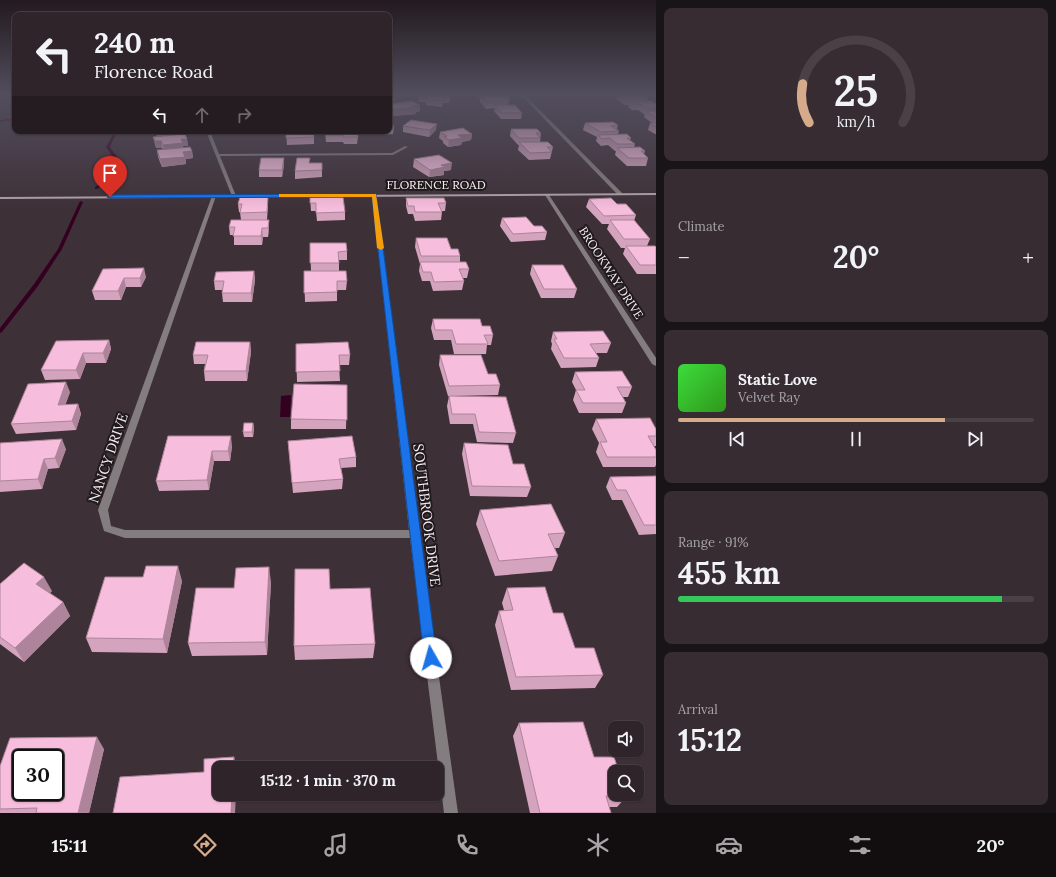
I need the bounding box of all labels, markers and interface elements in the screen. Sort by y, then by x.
text: 240 m [94,25,175,61]
icon: left [28,28,80,80]
text: Florence Road [94,60,213,83]
text: 25 [834,63,878,116]
icon: left [149,104,171,126]
icon: ahead [191,104,213,126]
icon: right [233,104,255,126]
text: km/h [837,112,876,131]
pin [93,156,127,197]
icon: arrive [99,162,121,184]
street label: FLORENCE ROAD [386,177,486,192]
text: Climate [678,218,725,235]
street label: BROOKWAY DRIVE [576,224,647,322]
text: 20° [833,238,879,276]
text: − [678,243,690,271]
text: + [1022,243,1034,271]
text: Static Love [738,370,817,389]
text: Velvet Ray [738,389,800,406]
street label: NANCY DRIVE [84,410,132,505]
icon: previous [726,428,748,450]
icon: pause [845,428,867,450]
icon: next [964,428,986,450]
street label: SOUTHBROOK DRIVE [409,443,445,588]
text: Range · 91% [678,534,749,551]
text: 455 km [678,554,780,592]
position arrow [410,637,452,679]
text: Arrival [678,701,718,718]
map controls [608,721,644,801]
button: sound [608,721,644,757]
text: 15:12 [678,721,742,759]
speed limit sign: 30 [12,749,64,801]
button: search [608,765,644,801]
text: 15:12 · 1 min · 370 m [260,771,396,790]
icon: directions [191,831,219,859]
icon: music [322,831,350,859]
icon: phone [453,831,481,859]
icon: climate [584,831,612,859]
icon: car [715,831,743,859]
icon: filters [846,831,874,859]
text: 15:11 [51,834,88,857]
text: 20° [977,834,1004,857]

